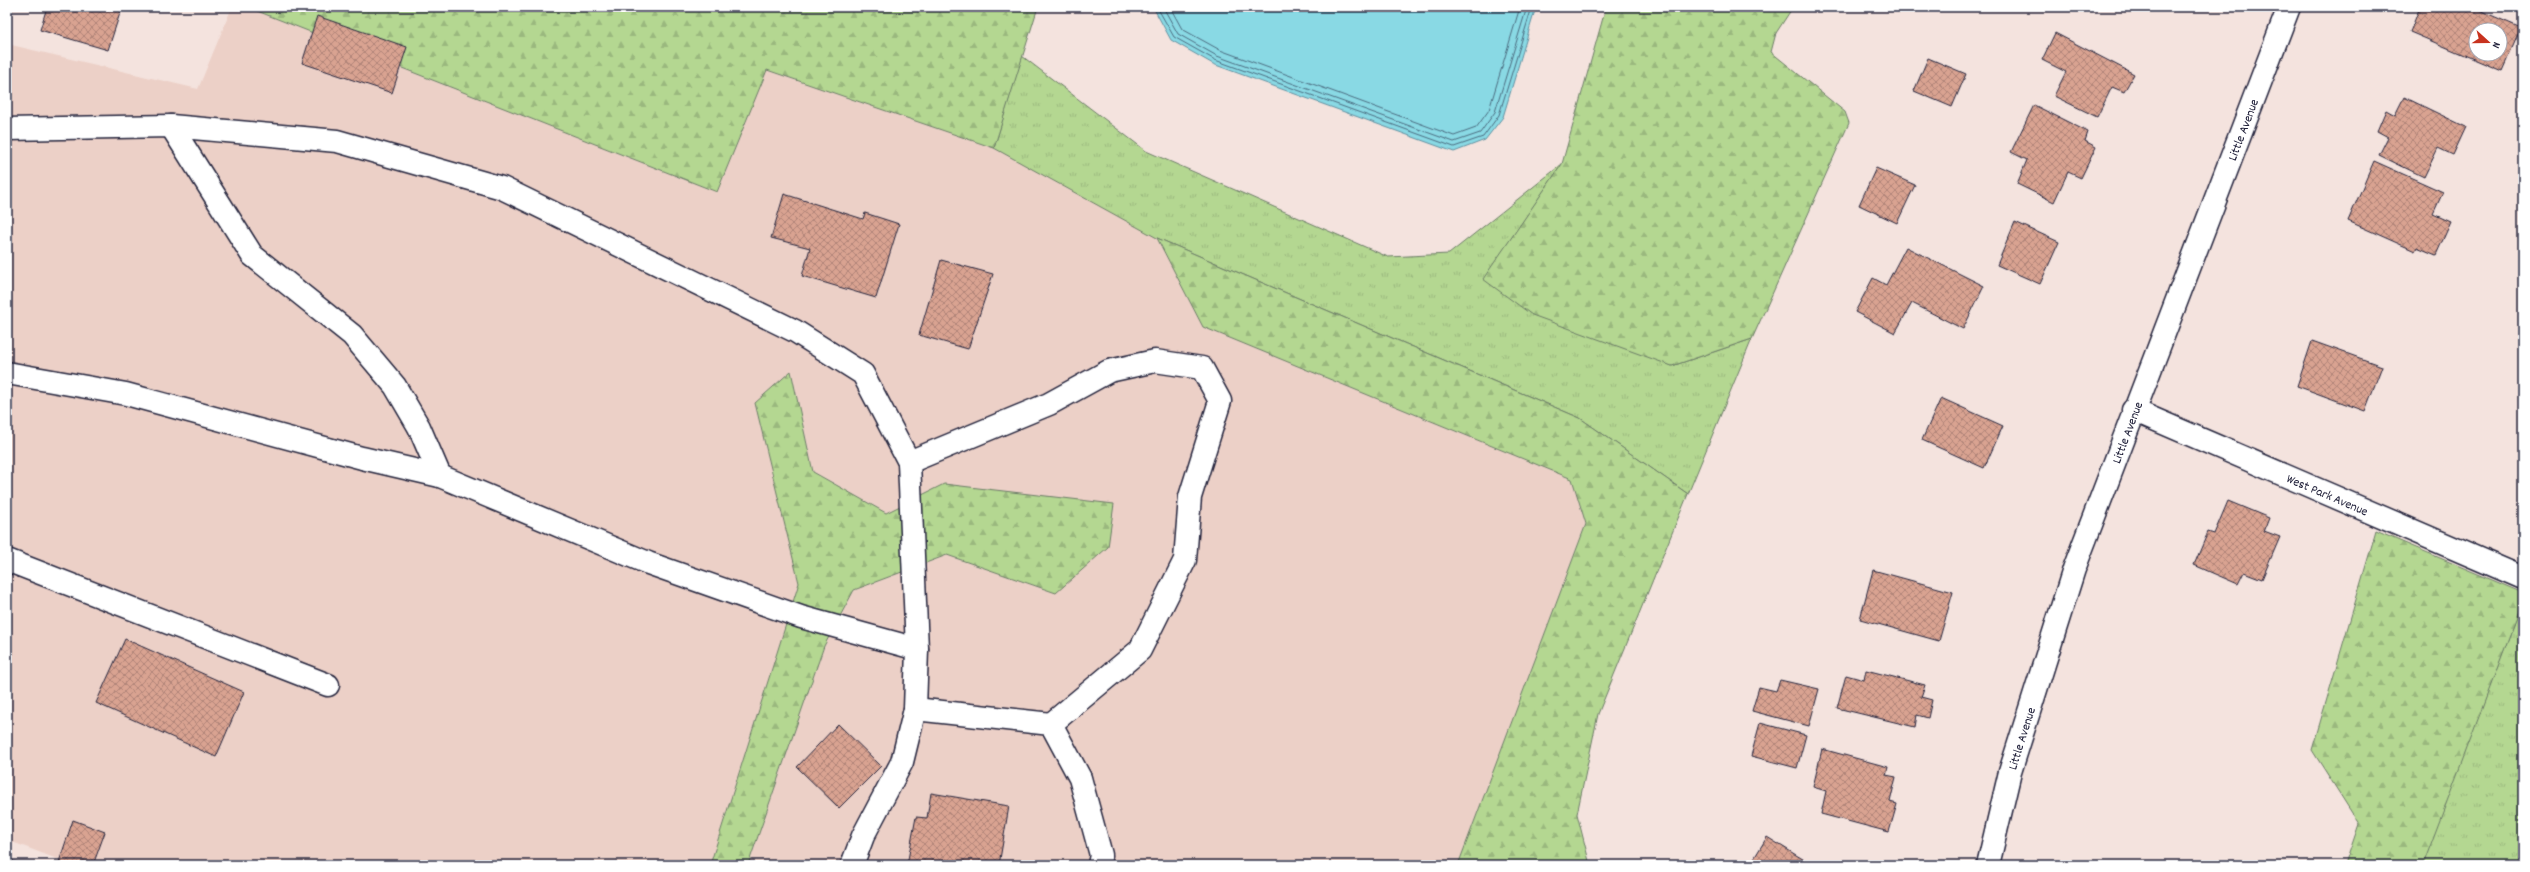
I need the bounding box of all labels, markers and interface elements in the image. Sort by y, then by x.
north arrow [2468,22,2508,62]
text: N [2487,39,2504,51]
street label: Little Avenue [2224,96,2265,164]
street label: Little Avenue [2108,399,2149,467]
street label: West Park Avenue [2283,470,2371,522]
street label: Little Avenue [2004,705,2042,773]

